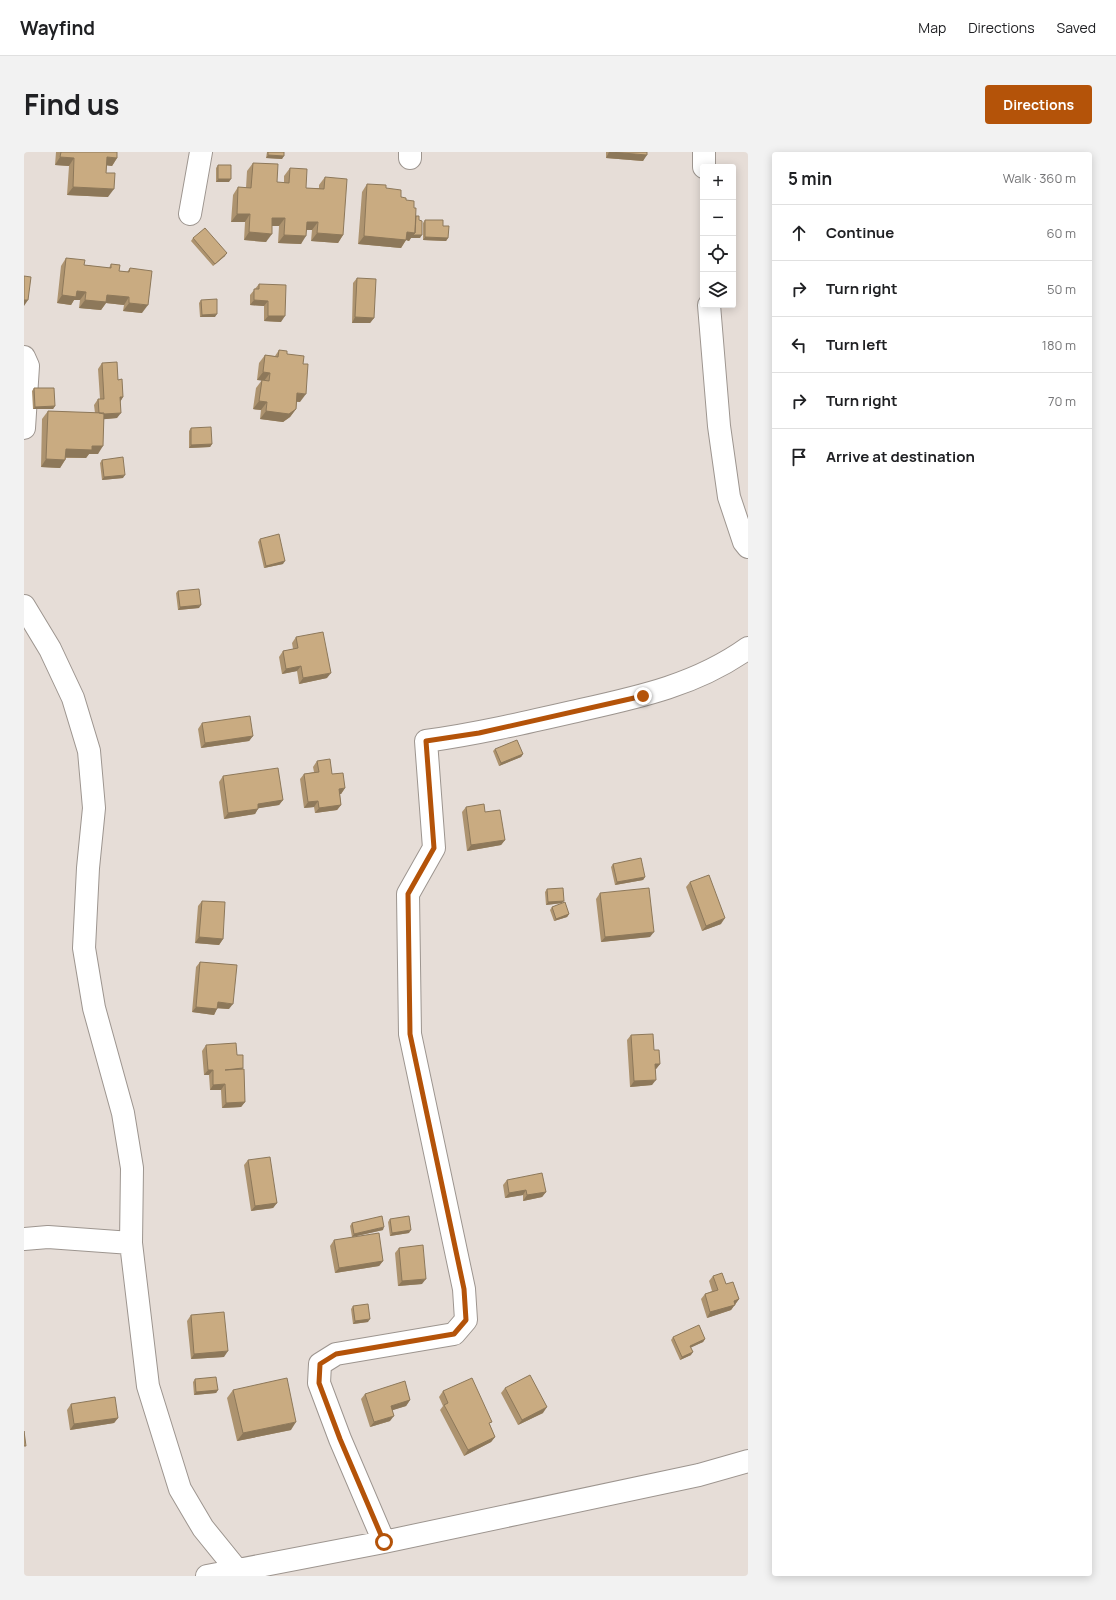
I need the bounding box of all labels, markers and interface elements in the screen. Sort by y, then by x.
text: Wayfind [20,15,95,41]
text: Map [918,18,946,37]
text: Directions [968,18,1035,37]
text: Saved [1057,18,1096,37]
text: Find us [24,85,119,123]
button: Directions [985,85,1092,124]
map controls [700,164,736,308]
button: + [700,164,736,200]
text: 5 min [788,167,832,190]
text: Walk · 360 m [1003,169,1076,187]
button: − [700,200,736,236]
icon: ahead [788,222,810,244]
text: Continue [826,222,894,243]
text: 60 m [1046,224,1076,242]
button: locate [700,236,736,272]
button: layers [700,272,736,308]
icon: right [788,278,810,300]
text: Turn right [826,278,897,299]
text: 50 m [1047,280,1076,298]
icon: left [788,334,810,356]
text: Turn left [826,334,888,355]
text: 180 m [1042,336,1076,354]
icon: right [788,390,810,412]
text: Turn right [826,390,897,411]
text: 70 m [1048,392,1076,410]
icon: arrive [788,446,810,468]
text: Arrive at destination [826,446,975,467]
route end [634,687,652,705]
route start [375,1533,393,1551]

